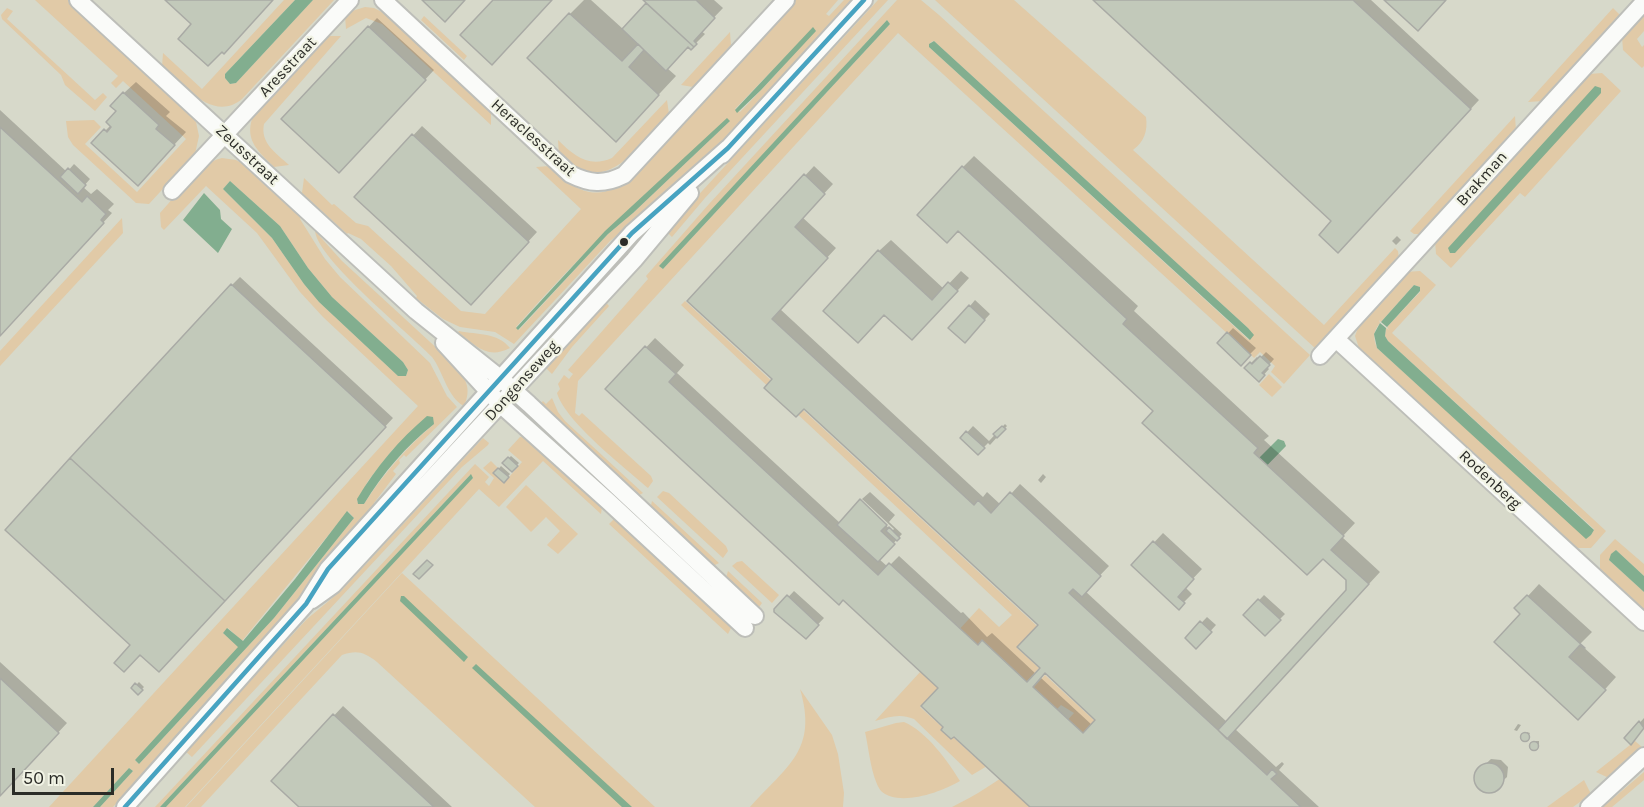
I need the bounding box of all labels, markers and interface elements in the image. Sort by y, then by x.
street label: Aresstraat [255,33,321,101]
street label: Heraclesstraat [487,95,579,181]
street label: Zeusstraat [211,121,283,189]
street label: Brakman [1452,148,1512,210]
unlabelled marker [618,236,630,248]
street label: Dongenseweg [481,337,563,425]
street label: Rodenberg [1455,446,1525,514]
scale bar [15,756,117,794]
text: 50 m [23,767,65,789]

